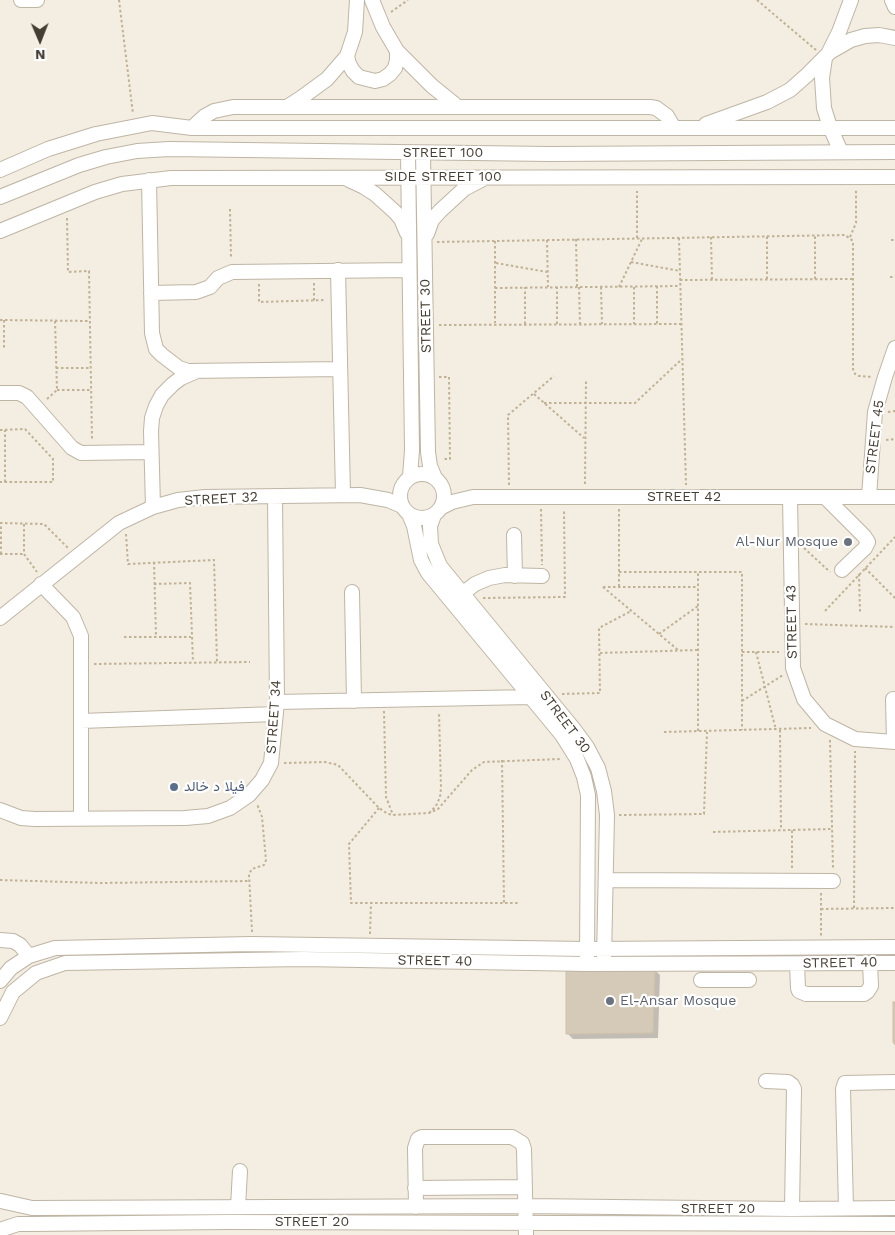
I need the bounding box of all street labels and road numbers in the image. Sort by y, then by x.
street label: STREET 100 [403,145,483,161]
street label: SIDE STREET 100 [384,169,502,185]
street label: STREET 30 [417,279,435,353]
street label: STREET 45 [862,399,888,475]
street label: STREET 32 [184,489,258,509]
street label: STREET 42 [647,489,721,505]
street label: STREET 43 [783,585,801,659]
street label: STREET 34 [263,679,285,755]
street label: STREET 30 [536,687,594,757]
street label: STREET 40 [398,952,472,970]
street label: STREET 40 [803,954,877,972]
street label: STREET 20 [681,1201,755,1217]
street label: STREET 20 [275,1214,349,1230]

